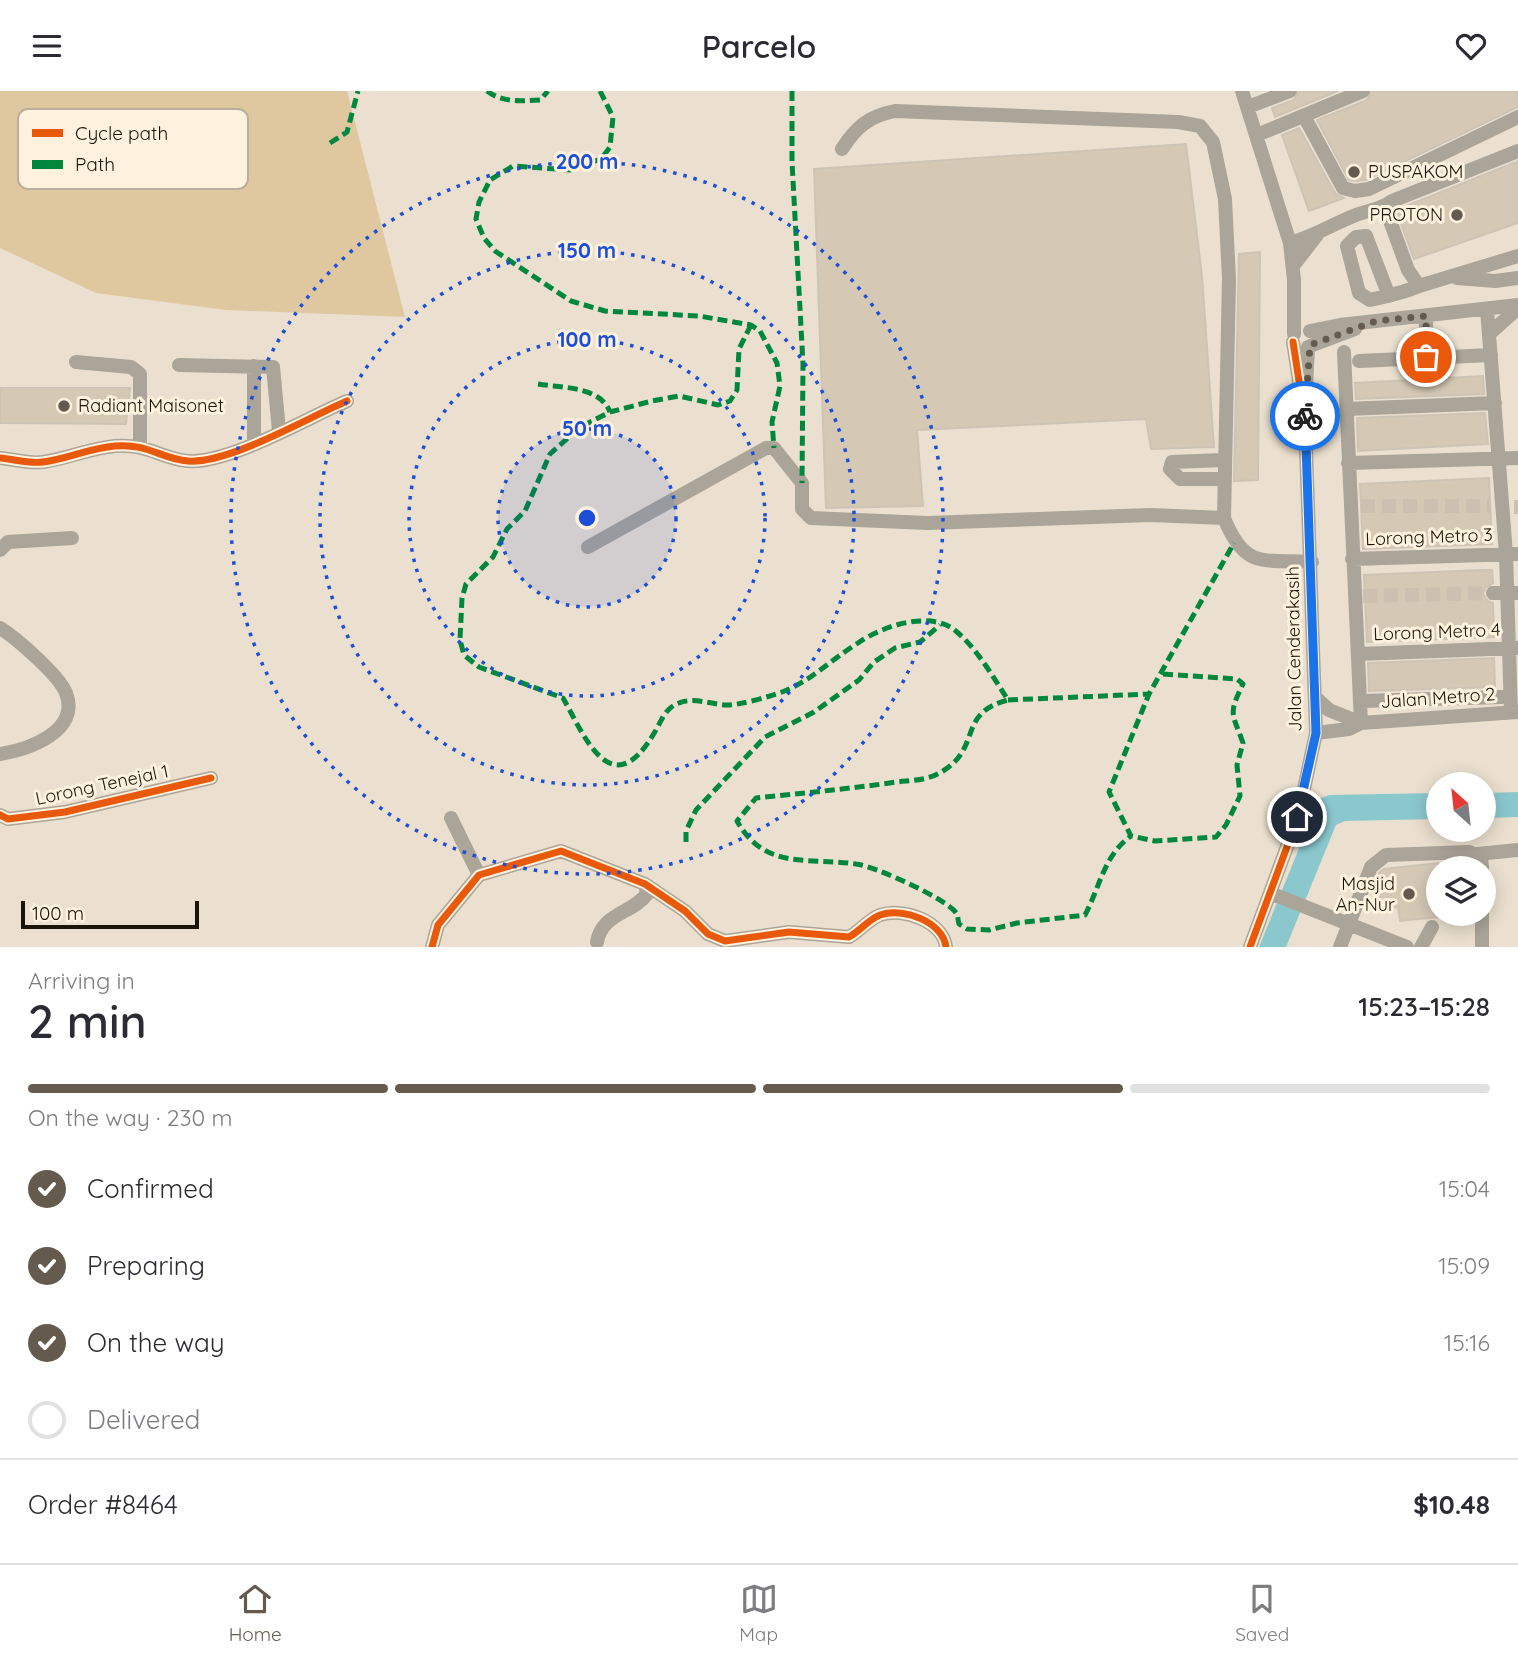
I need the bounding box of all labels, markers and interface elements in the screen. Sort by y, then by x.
text: Parcelo [702,26,816,66]
icon: menu [28,27,66,65]
icon: heart [1452,27,1490,65]
legend [18,109,248,189]
text: Cycle path [75,121,168,145]
text: 200 m [556,148,618,174]
text: Path [75,152,115,176]
place label: PUSPAKOM [1368,160,1463,183]
marker: PUSPAKOM [1346,164,1362,180]
place label: PROTON [1370,203,1443,226]
marker: PROTON [1449,207,1465,223]
text: 150 m [558,237,616,263]
text: 100 m [557,326,617,352]
pin [1396,327,1456,387]
icon: bag [1407,338,1445,376]
courier [1270,381,1340,451]
place label: Radiant Maisonet [78,394,224,417]
icon: bike [1286,397,1324,435]
marker: Radiant Maisonet [56,398,72,414]
text: 50 m [562,415,612,441]
centre of rings [575,506,599,530]
street label: Lorong Metro 3 [1365,523,1493,550]
street label: Jalan Cenderakasih [1281,566,1306,732]
street label: Lorong Metro 4 [1373,618,1501,645]
street label: Jalan Metro 2 [1380,682,1496,713]
street label: Lorong Tenejal 1 [33,759,170,810]
north arrow [1426,772,1496,842]
map controls [1426,772,1496,926]
pin [1267,787,1327,847]
icon: home [1278,798,1316,836]
button: layers [1426,856,1496,926]
place label: Masjid An-Nur [1336,872,1395,916]
marker: Masjid An-Nur [1401,886,1417,902]
scale bar [21,898,200,930]
text: 100 m [32,901,84,925]
text: Arriving in [28,966,135,995]
text: 15:23–15:28 [1358,990,1490,1023]
text: 2 min [28,992,147,1050]
text: On the way · 230 m [28,1103,233,1132]
icon: check [28,1170,66,1208]
text: Confirmed [87,1172,214,1205]
text: 15:04 [1439,1174,1490,1203]
icon: check [28,1247,66,1285]
text: Preparing [87,1249,205,1282]
text: 15:09 [1438,1251,1490,1280]
icon: check [28,1324,66,1362]
text: On the way [87,1326,225,1359]
text: 15:16 [1444,1328,1490,1357]
text: Delivered [87,1403,200,1436]
text: Order #8464 [28,1488,178,1521]
text: $10.48 [1413,1488,1490,1521]
tab: Home [229,1580,282,1646]
tab: Map [739,1580,778,1646]
tab: Saved [1235,1580,1289,1646]

